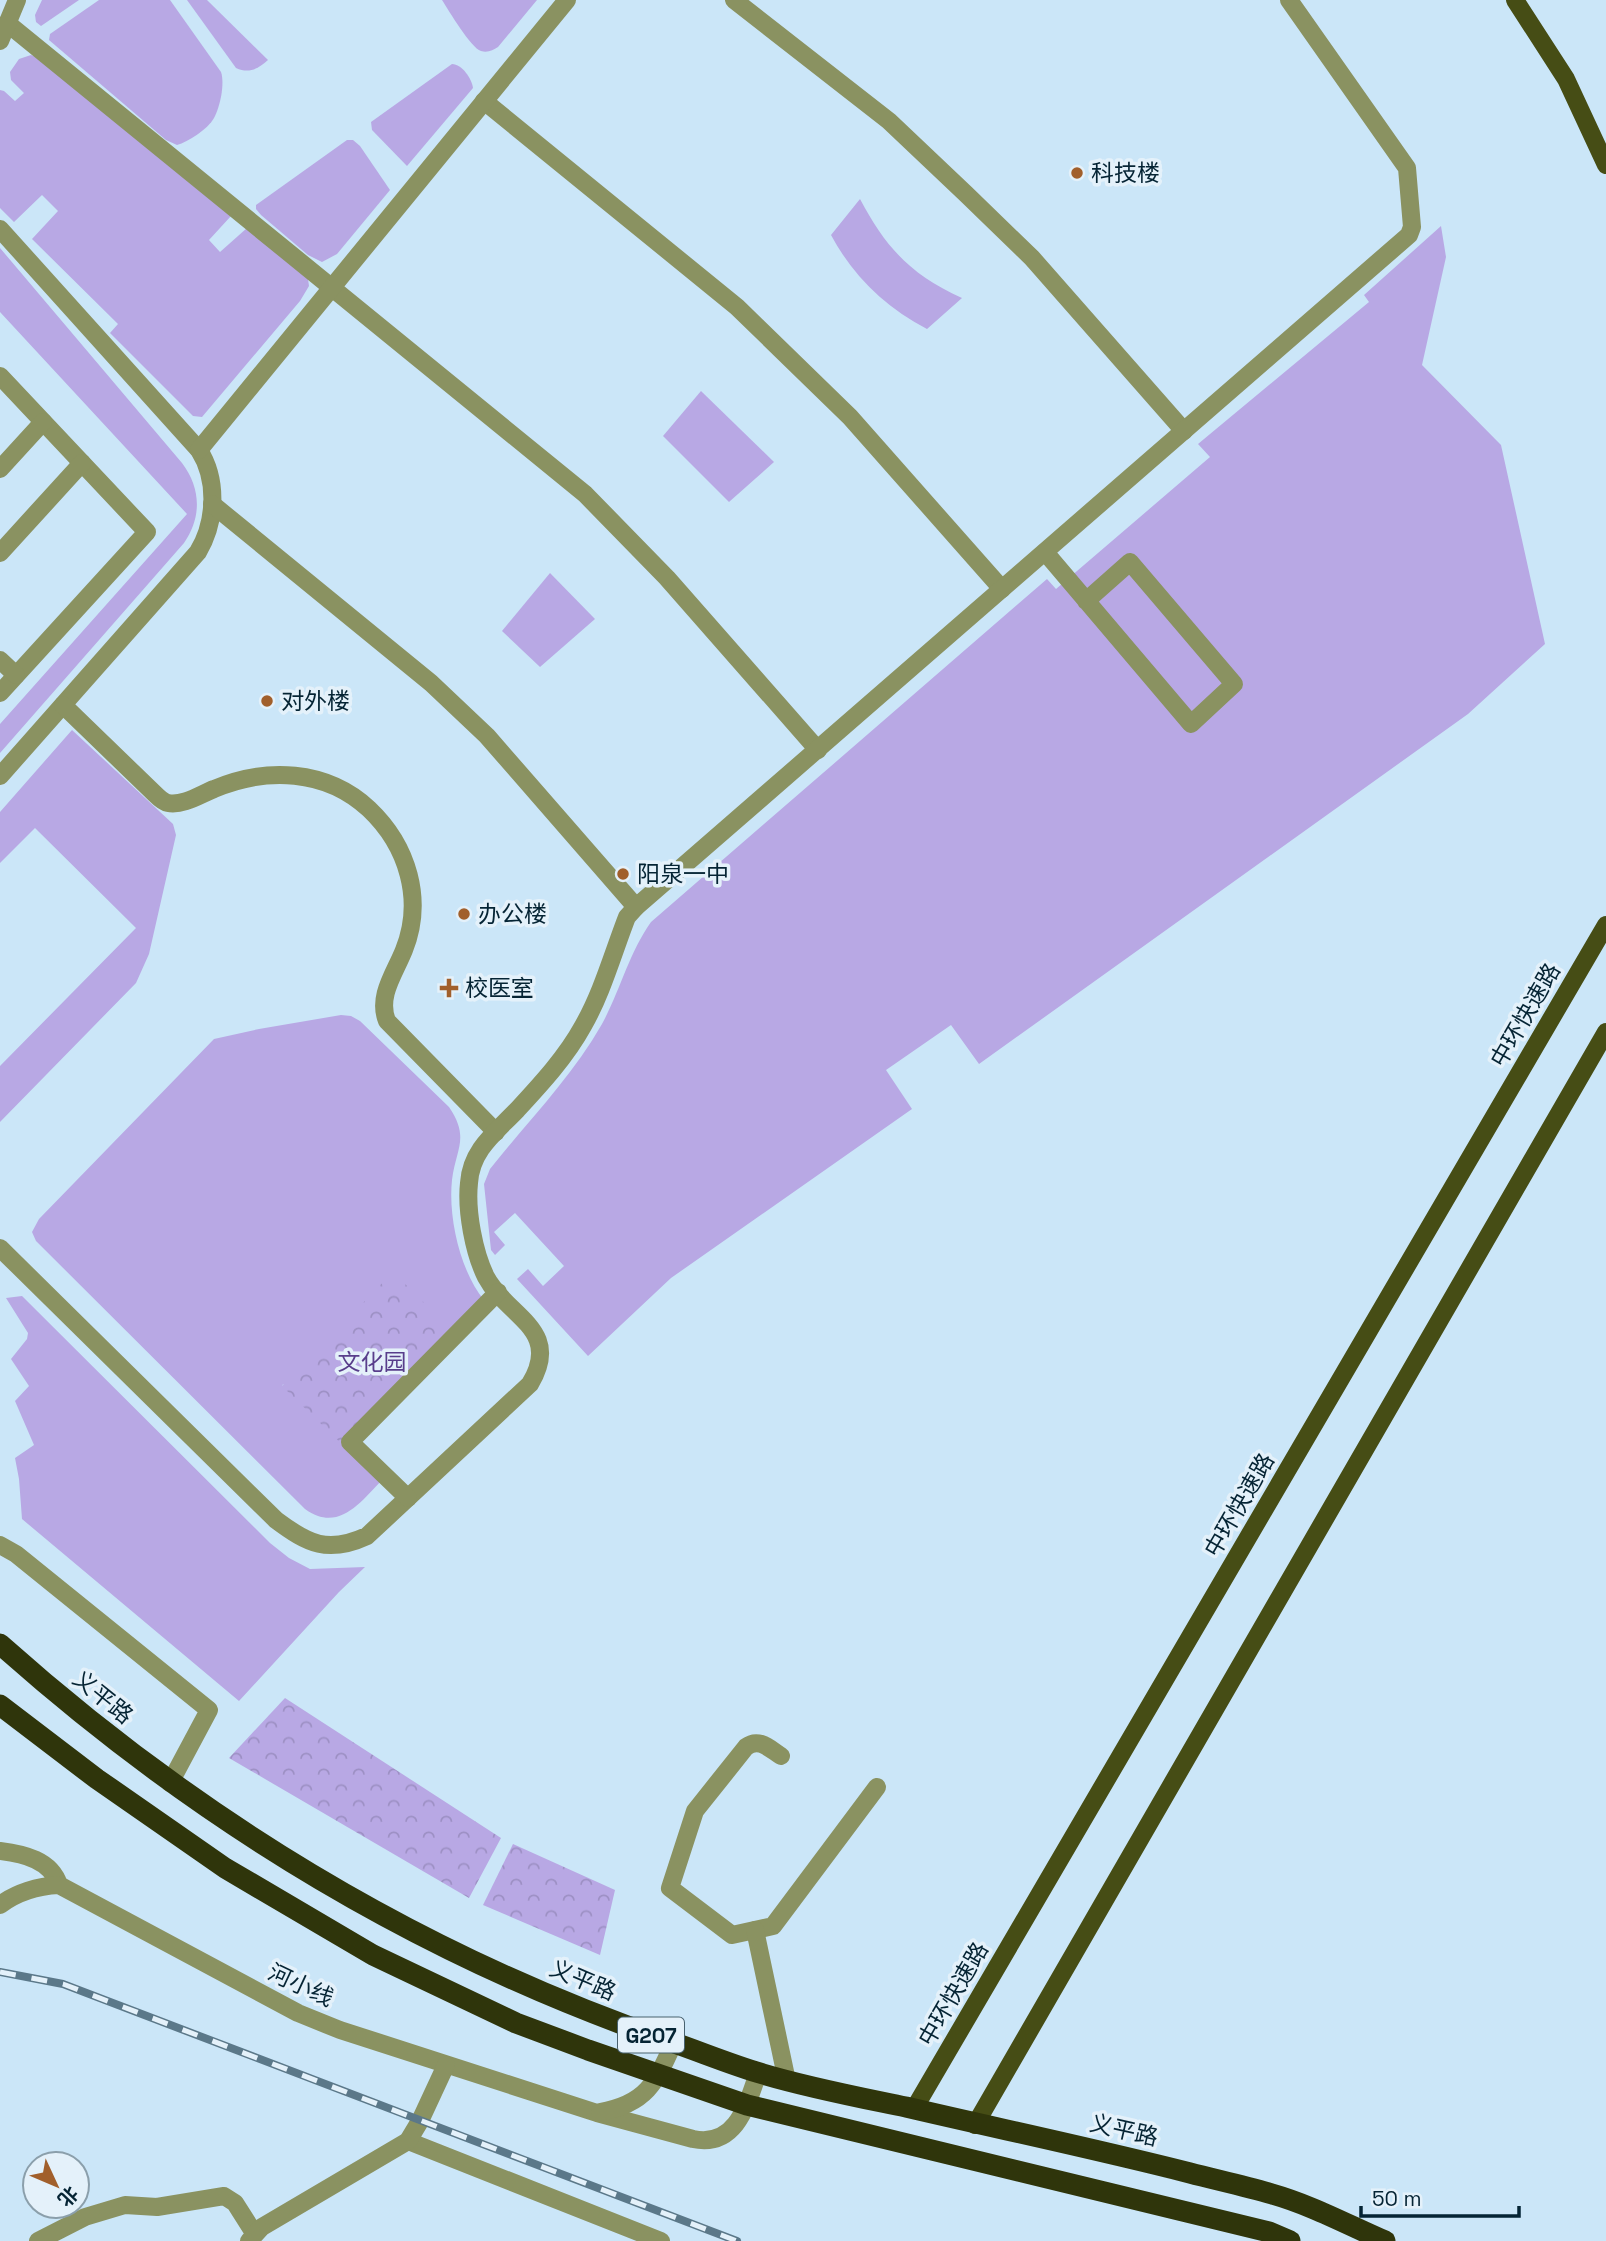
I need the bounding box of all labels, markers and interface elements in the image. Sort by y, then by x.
place label: 科技楼 [1091,158,1160,188]
marker: 科技楼 [1069,165,1085,181]
place label: 对外楼 [281,686,350,716]
marker: 对外楼 [259,693,275,709]
place label: 阳泉一中 [637,859,729,889]
marker: 阳泉一中 [615,866,631,882]
place label: 办公楼 [478,899,547,929]
marker: 办公楼 [456,906,472,922]
street label: 中环快速路 [1483,958,1567,1072]
place label: 校医室 [465,973,534,1003]
marker: 校医室 [439,978,459,998]
park label: 文化园 [338,1347,407,1377]
street label: 中环快速路 [1197,1448,1281,1562]
street label: 义平路 [67,1664,139,1730]
street label: 中环快速路 [911,1937,995,2051]
street label: 义平路 [545,1953,621,2007]
street label: 河小线 [263,1957,339,2013]
road number: G207 [618,2018,684,2052]
street label: 义平路 [1087,2108,1161,2152]
north arrow [21,2150,91,2220]
scale bar [1361,2174,1518,2218]
text: 北 [52,2181,83,2212]
text: 50 m [1372,2185,1422,2212]

